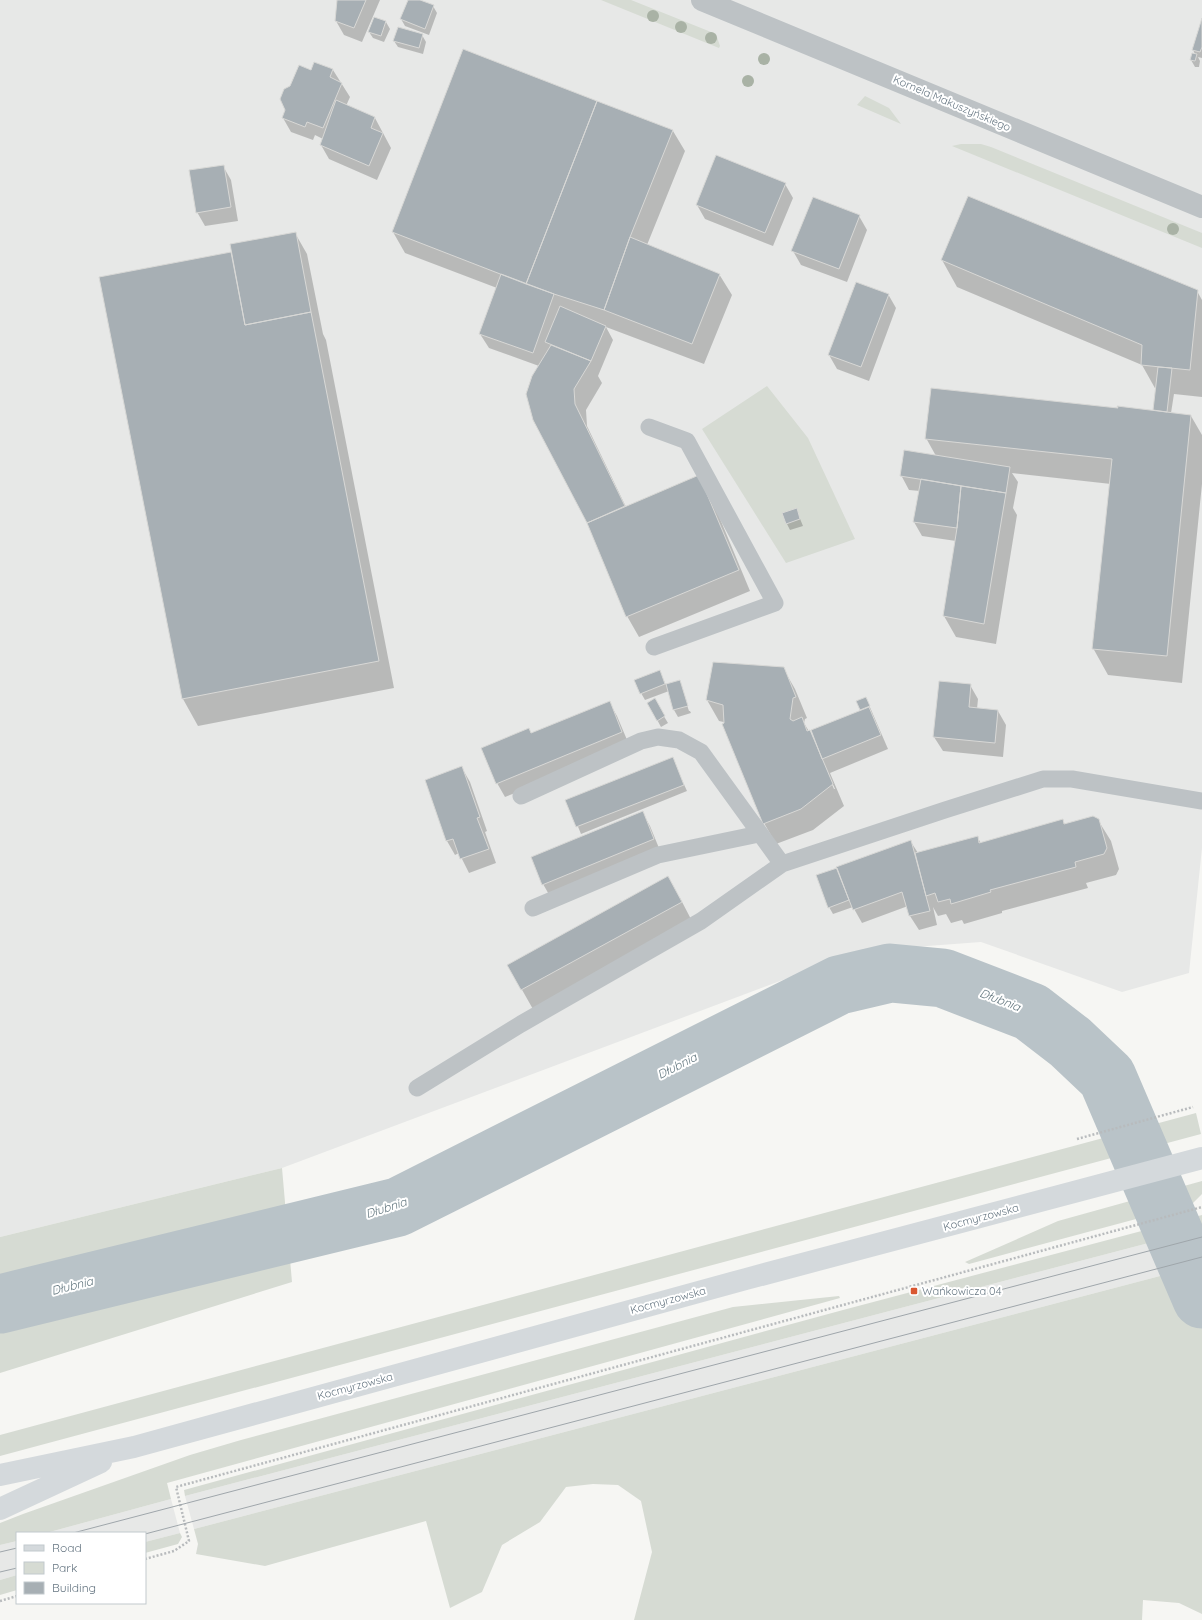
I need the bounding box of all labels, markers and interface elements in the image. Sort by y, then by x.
street label: Kornela Makuszyńskiego [891,72,1013,134]
water label: Dłubnia [978,985,1023,1014]
water label: Dłubnia [655,1049,700,1082]
water label: Dłubnia [363,1194,409,1221]
street label: Kocmyrzowska [942,1200,1020,1234]
water label: Dłubnia [50,1273,95,1298]
street label: Kocmyrzowska [629,1283,707,1317]
place label: Wańkowicza 04 [922,1284,1002,1298]
marker: Wańkowicza 04 [909,1286,919,1296]
street label: Kocmyrzowska [316,1369,394,1403]
legend [16,1532,146,1604]
text: Road [52,1540,82,1555]
text: Park [52,1560,77,1575]
text: Building [52,1580,96,1595]

